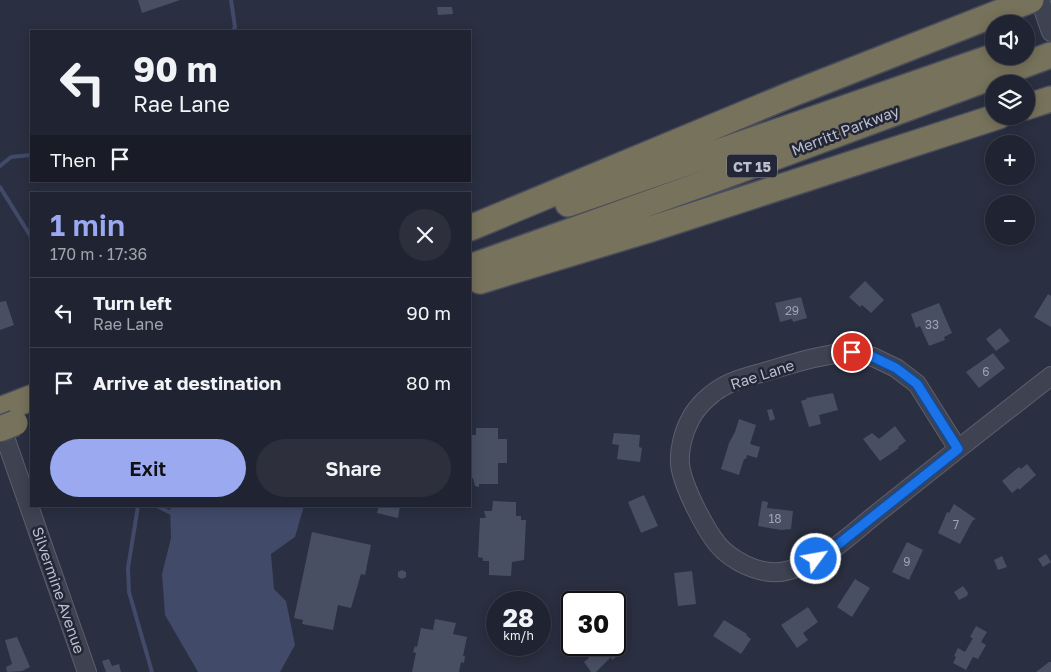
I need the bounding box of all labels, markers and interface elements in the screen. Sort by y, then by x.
map controls [985,15,1035,245]
button: sound [985,15,1035,65]
text: 90 m [133,48,217,90]
icon: left [50,50,115,115]
button: layers [985,75,1035,125]
text: Rae Lane [133,90,230,117]
street label: Merritt Parkway [789,101,902,159]
button: + [985,135,1035,185]
icon: arrive [106,145,134,173]
text: Then [50,148,96,171]
road number: CT 15 [727,154,777,178]
button: − [985,195,1035,245]
text: 1 min [50,207,125,243]
button: close [399,209,451,261]
text: 170 m · 17:36 [50,244,147,264]
text: Turn left [93,291,172,314]
icon: left [50,299,78,327]
text: 90 m [406,301,451,324]
house number: 29 [785,303,799,318]
text: Rae Lane [93,314,163,334]
house number: 33 [925,317,939,332]
pin [831,331,873,373]
icon: arrive [838,338,866,366]
street label: Rae Lane [728,355,796,393]
house number: 6 [982,364,990,379]
icon: arrive [50,369,78,397]
text: Arrive at destination [93,371,281,394]
text: 80 m [406,371,451,394]
button: Exit [50,439,246,497]
button: Share [256,439,451,497]
house number: 18 [768,511,782,526]
house number: 7 [953,517,959,532]
street label: Silvermine Avenue [29,524,89,656]
position arrow [789,532,841,584]
house number: 9 [903,554,911,569]
speed limit sign: 30 [561,591,626,656]
text: 28 [503,602,534,633]
text: km/h [503,628,534,643]

